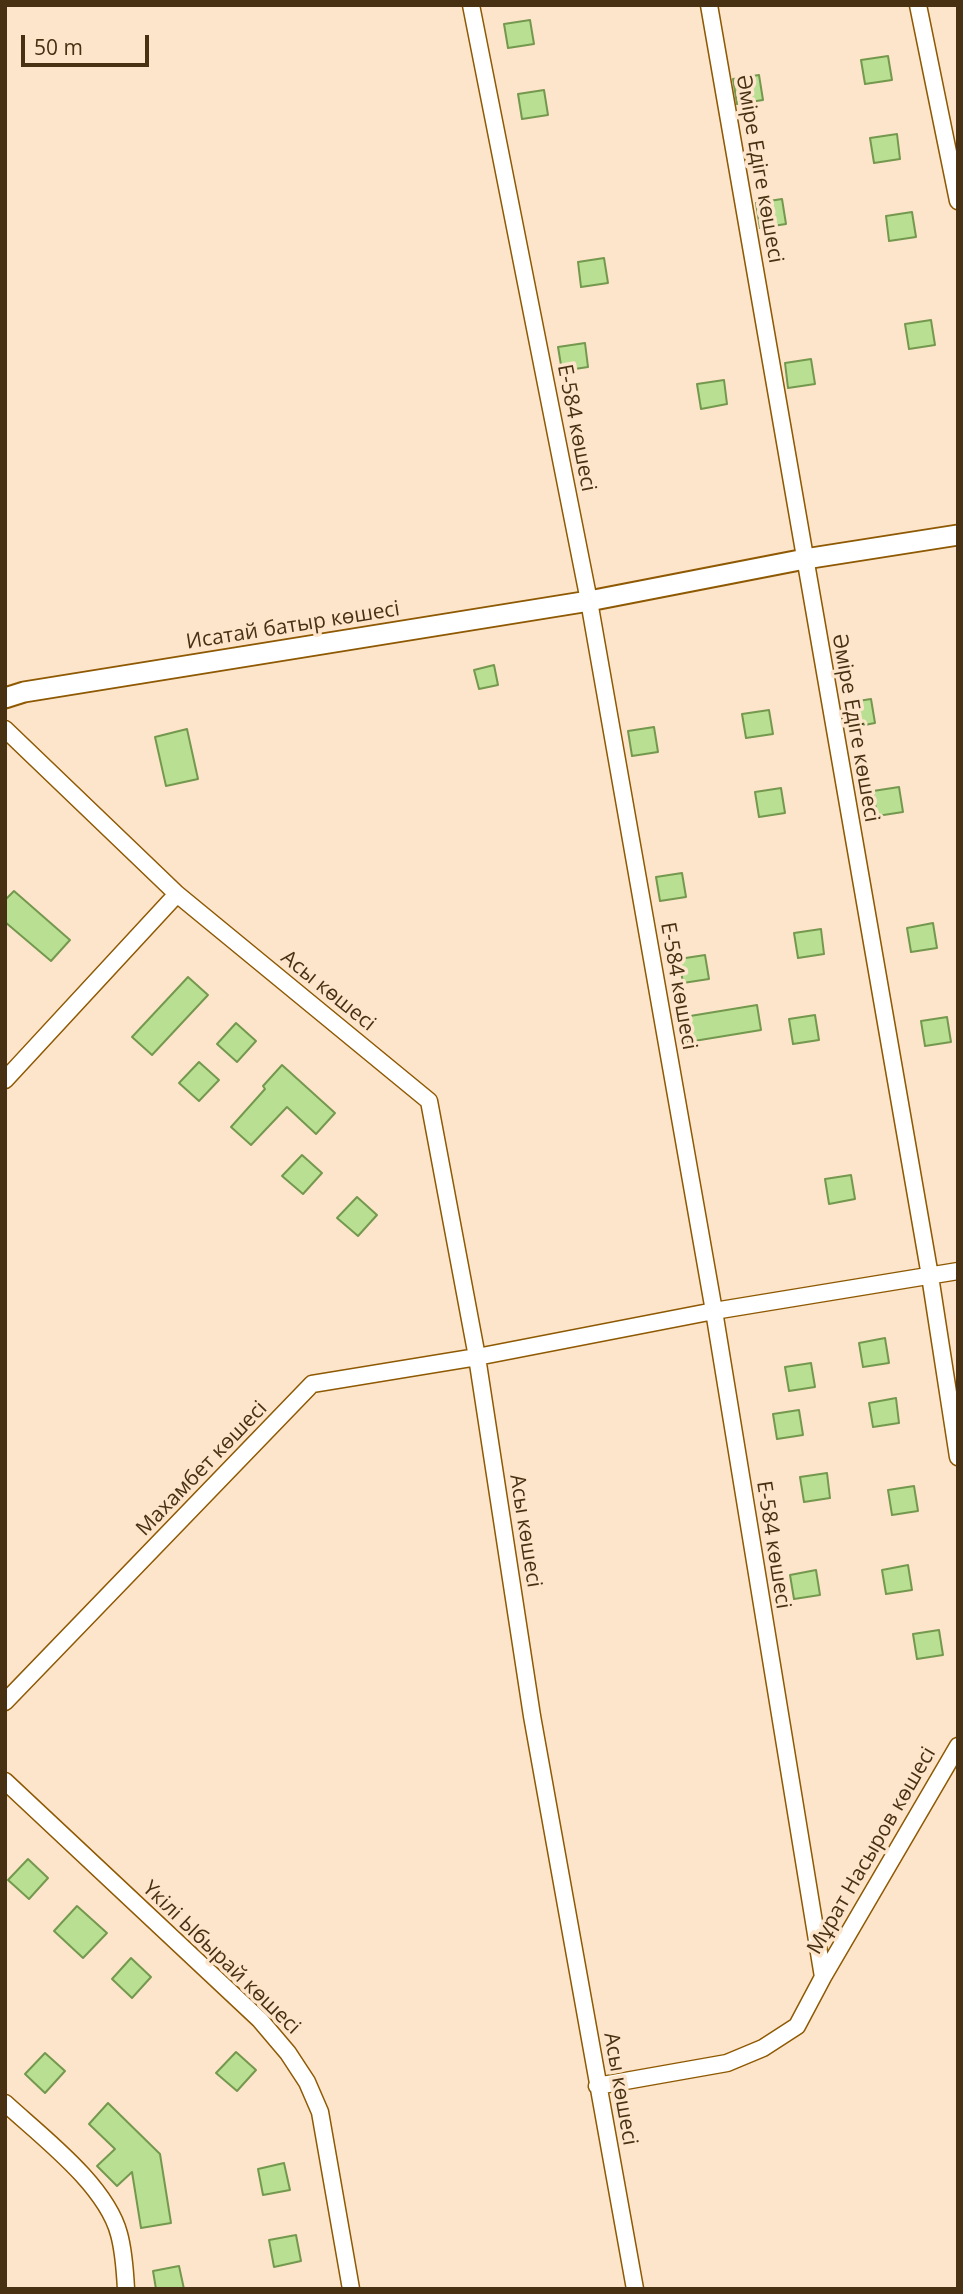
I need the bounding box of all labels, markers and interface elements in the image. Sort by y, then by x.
scale bar [24,21,152,65]
text: 50 m [34,33,83,61]
street label: Әміре Едіге көшесі [730,73,788,265]
street label: Е-584 көшесі [551,362,601,494]
street label: Исатай батыр көшесі [184,597,402,655]
street label: Әміре Едіге көшесі [826,632,884,824]
street label: Е-584 көшесі [654,920,702,1052]
street label: Асы көшесі [276,945,380,1037]
street label: Махамбет көшесі [131,1396,273,1542]
street label: Асы көшесі [504,1473,546,1589]
street label: Е-584 көшесі [750,1479,796,1611]
street label: Мұрат Насыров көшесі [802,1743,942,1959]
street label: Үкілі Ыбырай көшесі [137,1876,305,2040]
street label: Асы көшесі [598,2031,642,2147]

